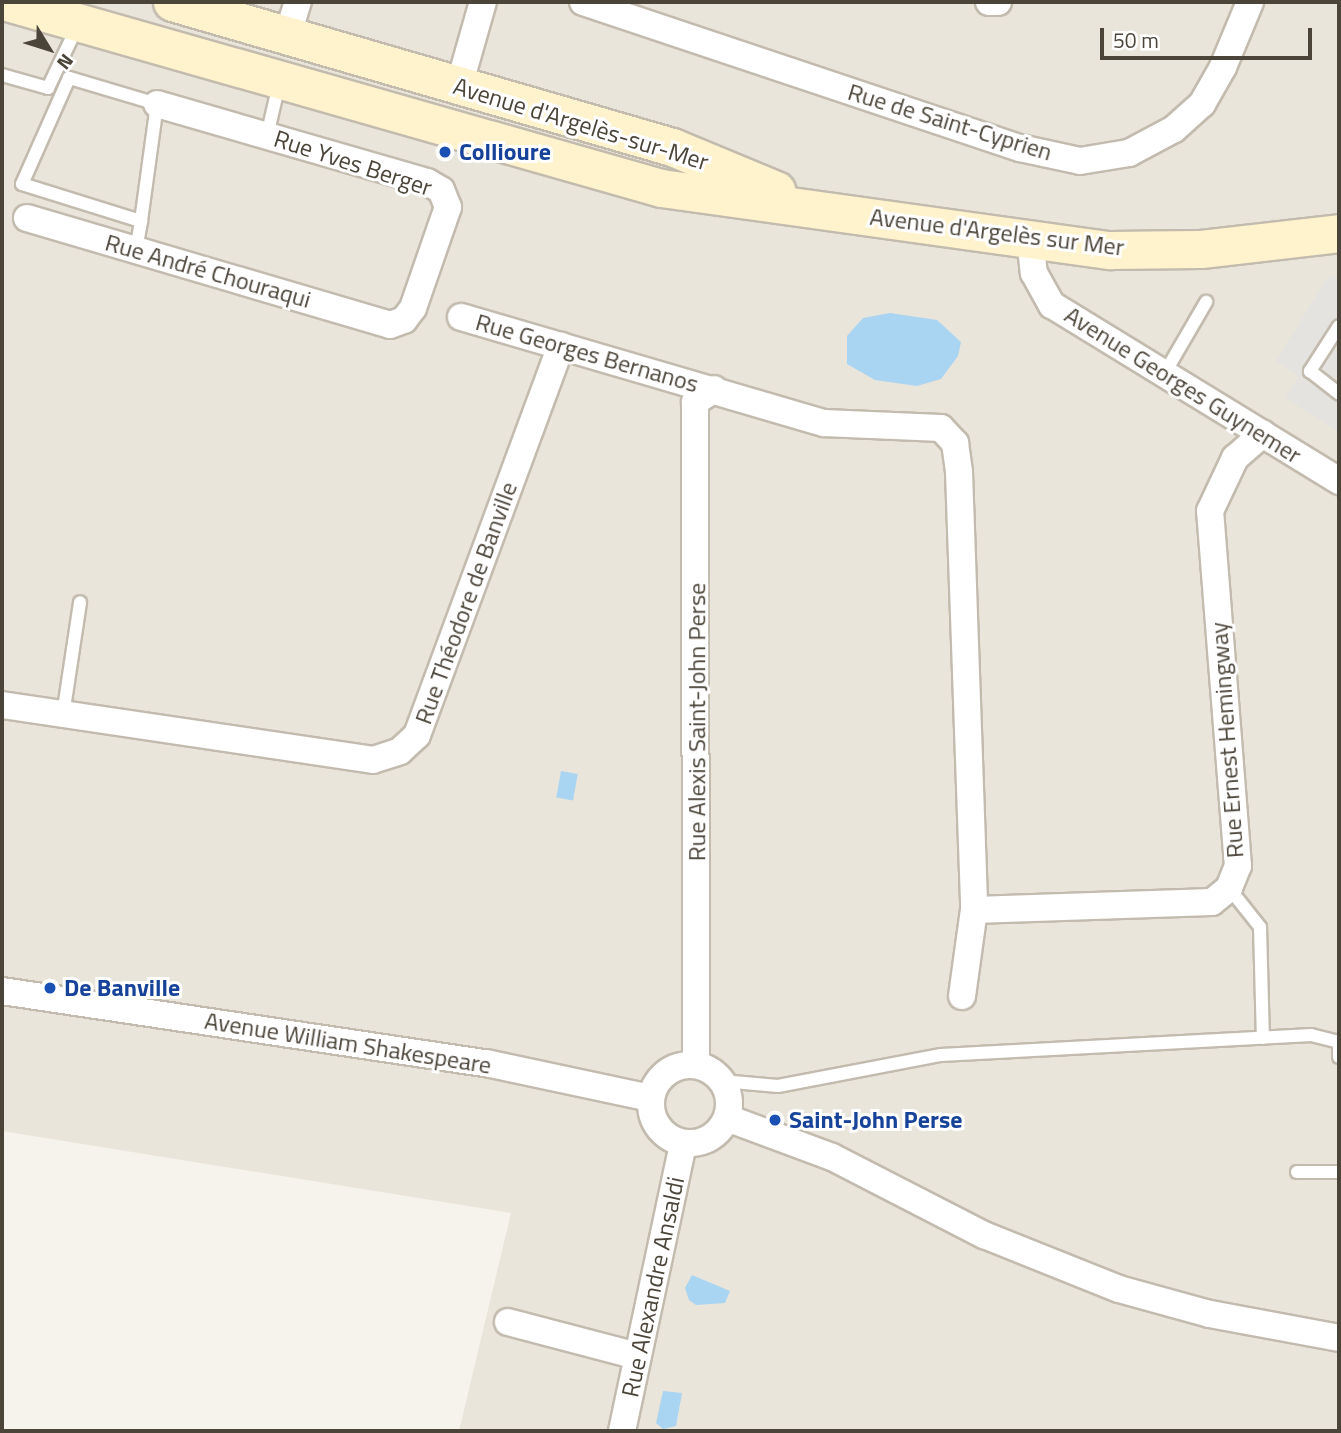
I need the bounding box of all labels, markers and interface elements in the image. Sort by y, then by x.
north arrow [14,14,84,84]
scale bar [1103,14,1315,58]
text: 50 m [1113,24,1159,56]
text: N [50,48,81,76]
street label: Avenue d'Argelès-sur-Mer [450,71,712,177]
street label: Rue de Saint-Cyprien [844,77,1056,167]
street label: Rue Yves Berger [270,124,436,202]
place label: Collioure [459,138,551,166]
marker: Collioure [437,144,453,160]
street label: Avenue d'Argelès sur Mer [868,202,1126,262]
street label: Rue André Chouraqui [102,228,314,314]
street label: Avenue Georges Guynemer [1059,300,1307,470]
street label: Rue Georges Bernanos [472,307,702,399]
street label: Rue Théodore de Banville [409,478,523,728]
street label: Rue Alexis Saint-John Perse [683,583,711,861]
street label: Rue Ernest Hemingway [1204,621,1250,859]
place label: De Banville [64,974,180,1002]
marker: De Banville [42,980,58,996]
street label: Avenue William Shakespeare [203,1006,493,1080]
place label: Saint-John Perse [789,1106,962,1134]
marker: Saint-John Perse [767,1112,783,1128]
street label: Rue Alexandre Ansaldi [616,1174,690,1400]

